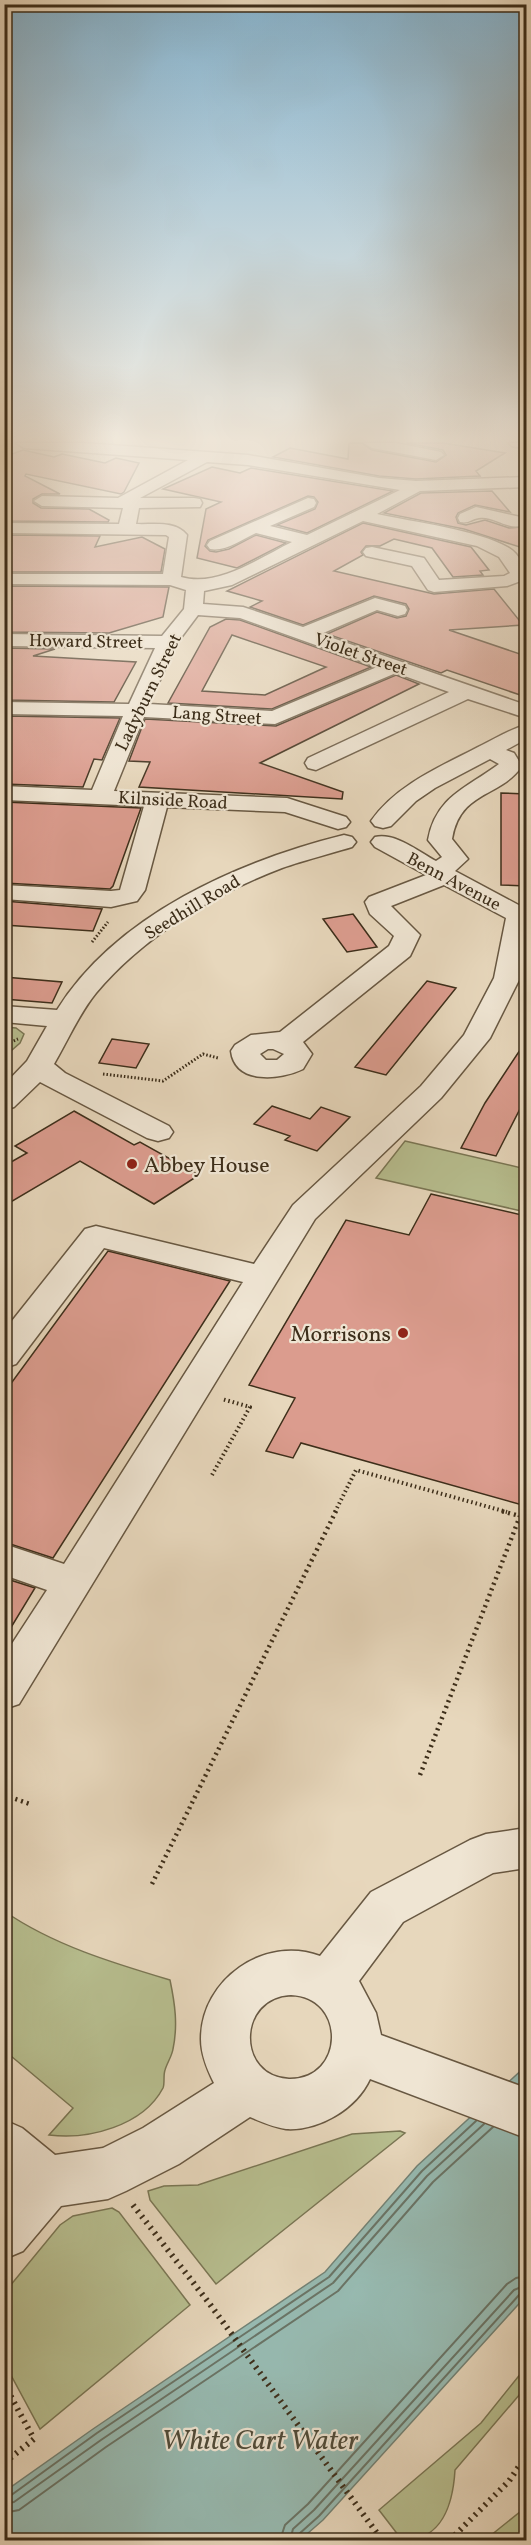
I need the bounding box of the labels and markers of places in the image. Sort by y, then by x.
place label: Abbey House [144,1151,270,1182]
marker: Abbey House [125,1157,139,1171]
place label: Morrisons [291,1320,391,1351]
marker: Morrisons [396,1326,410,1340]

